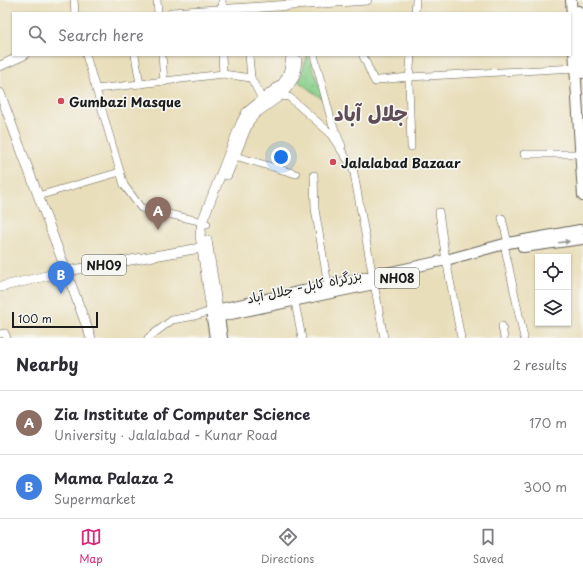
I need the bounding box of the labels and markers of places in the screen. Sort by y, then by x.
place label: Gumbazi Masque [69,92,181,111]
marker: Gumbazi Masque [56,96,66,106]
place label: Jalalabad Bazaar [341,153,461,172]
marker: Jalalabad Bazaar [328,157,338,167]
pin: A [145,197,171,230]
pin: B [48,261,74,294]

